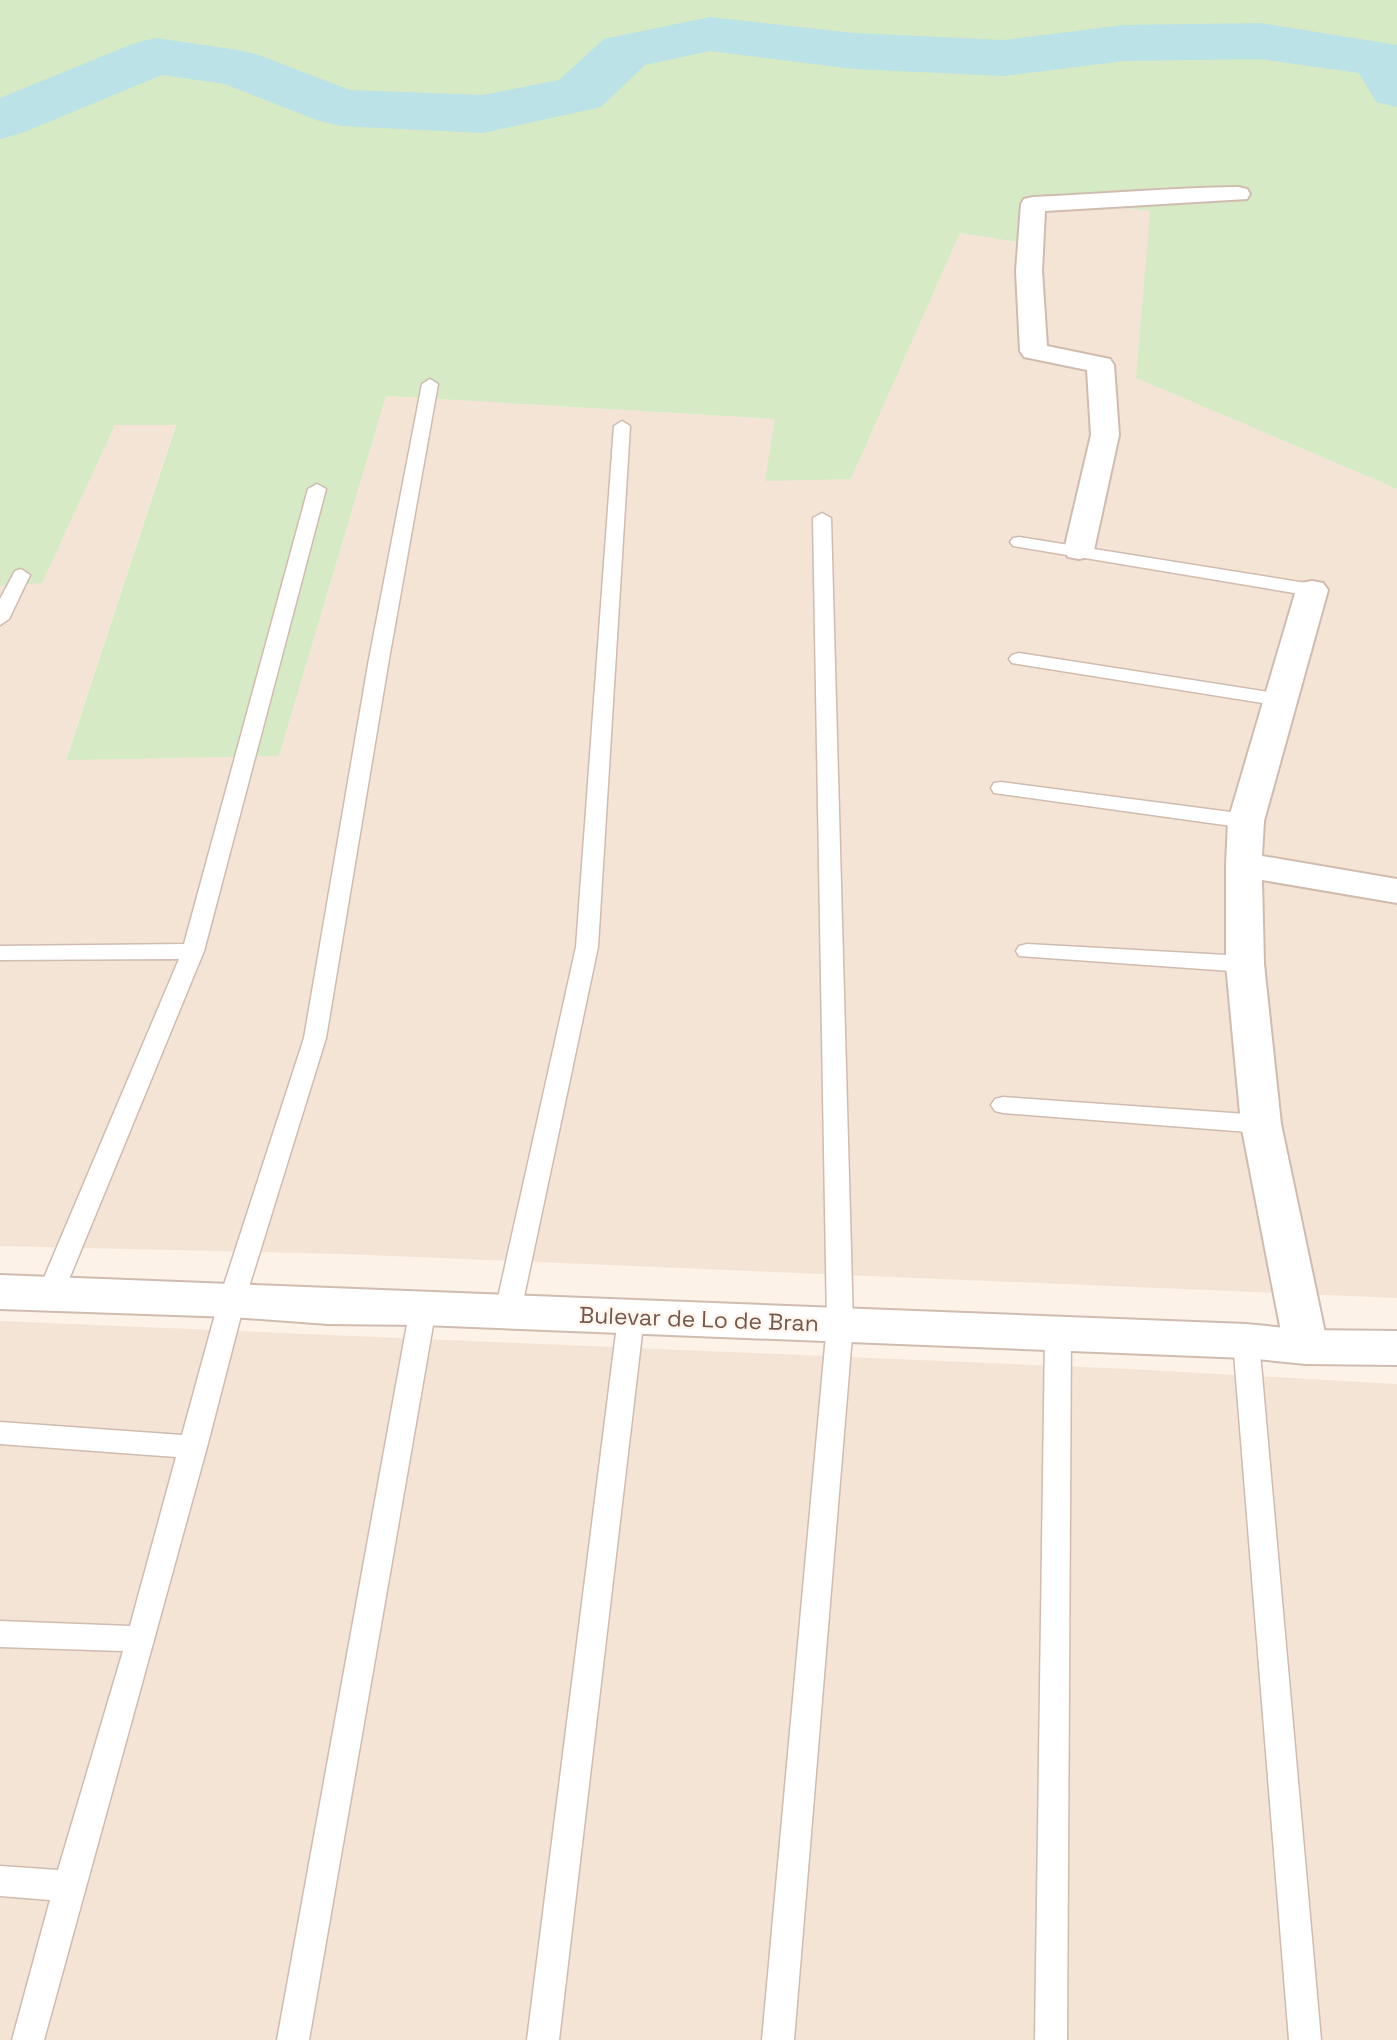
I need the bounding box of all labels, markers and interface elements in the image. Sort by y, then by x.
street label: Bulevar de Lo de Bran [579,1300,819,1338]

